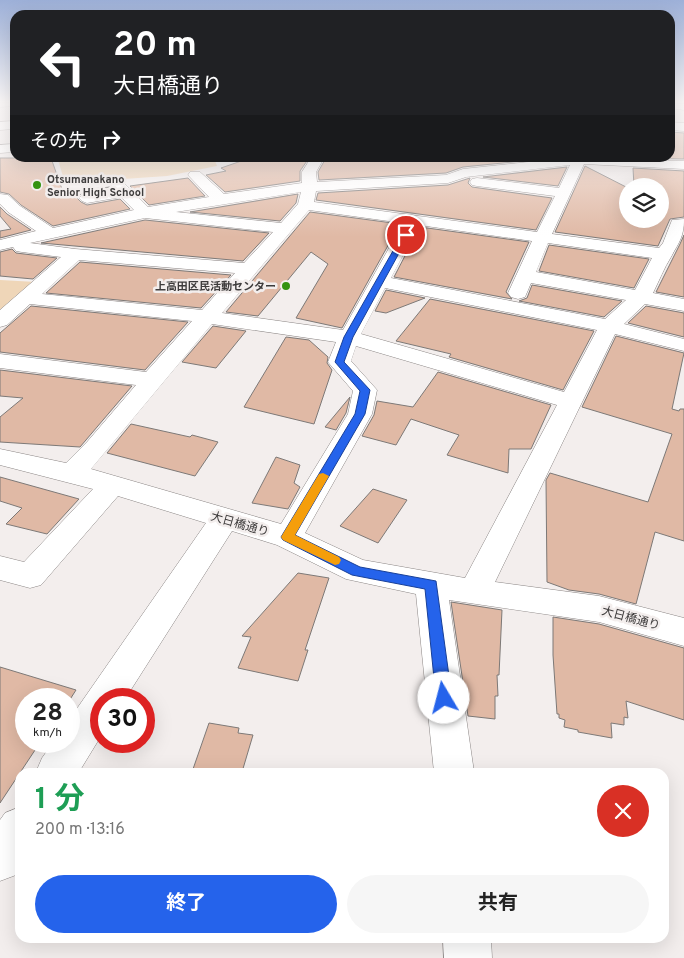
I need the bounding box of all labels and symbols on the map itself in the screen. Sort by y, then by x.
place label: Otsumanakano Senior High School [47,173,144,200]
marker: Otsumanakano Senior High School [31,179,43,191]
pin [385,214,427,256]
place label: 上高田区民活動センター [155,280,276,294]
marker: 上高田区民活動センター [280,280,292,292]
street label: 大日橋通り [209,509,271,541]
street label: 大日橋通り [600,603,662,634]
position arrow [417,671,469,723]
speed limit sign: 30 [90,688,155,753]

